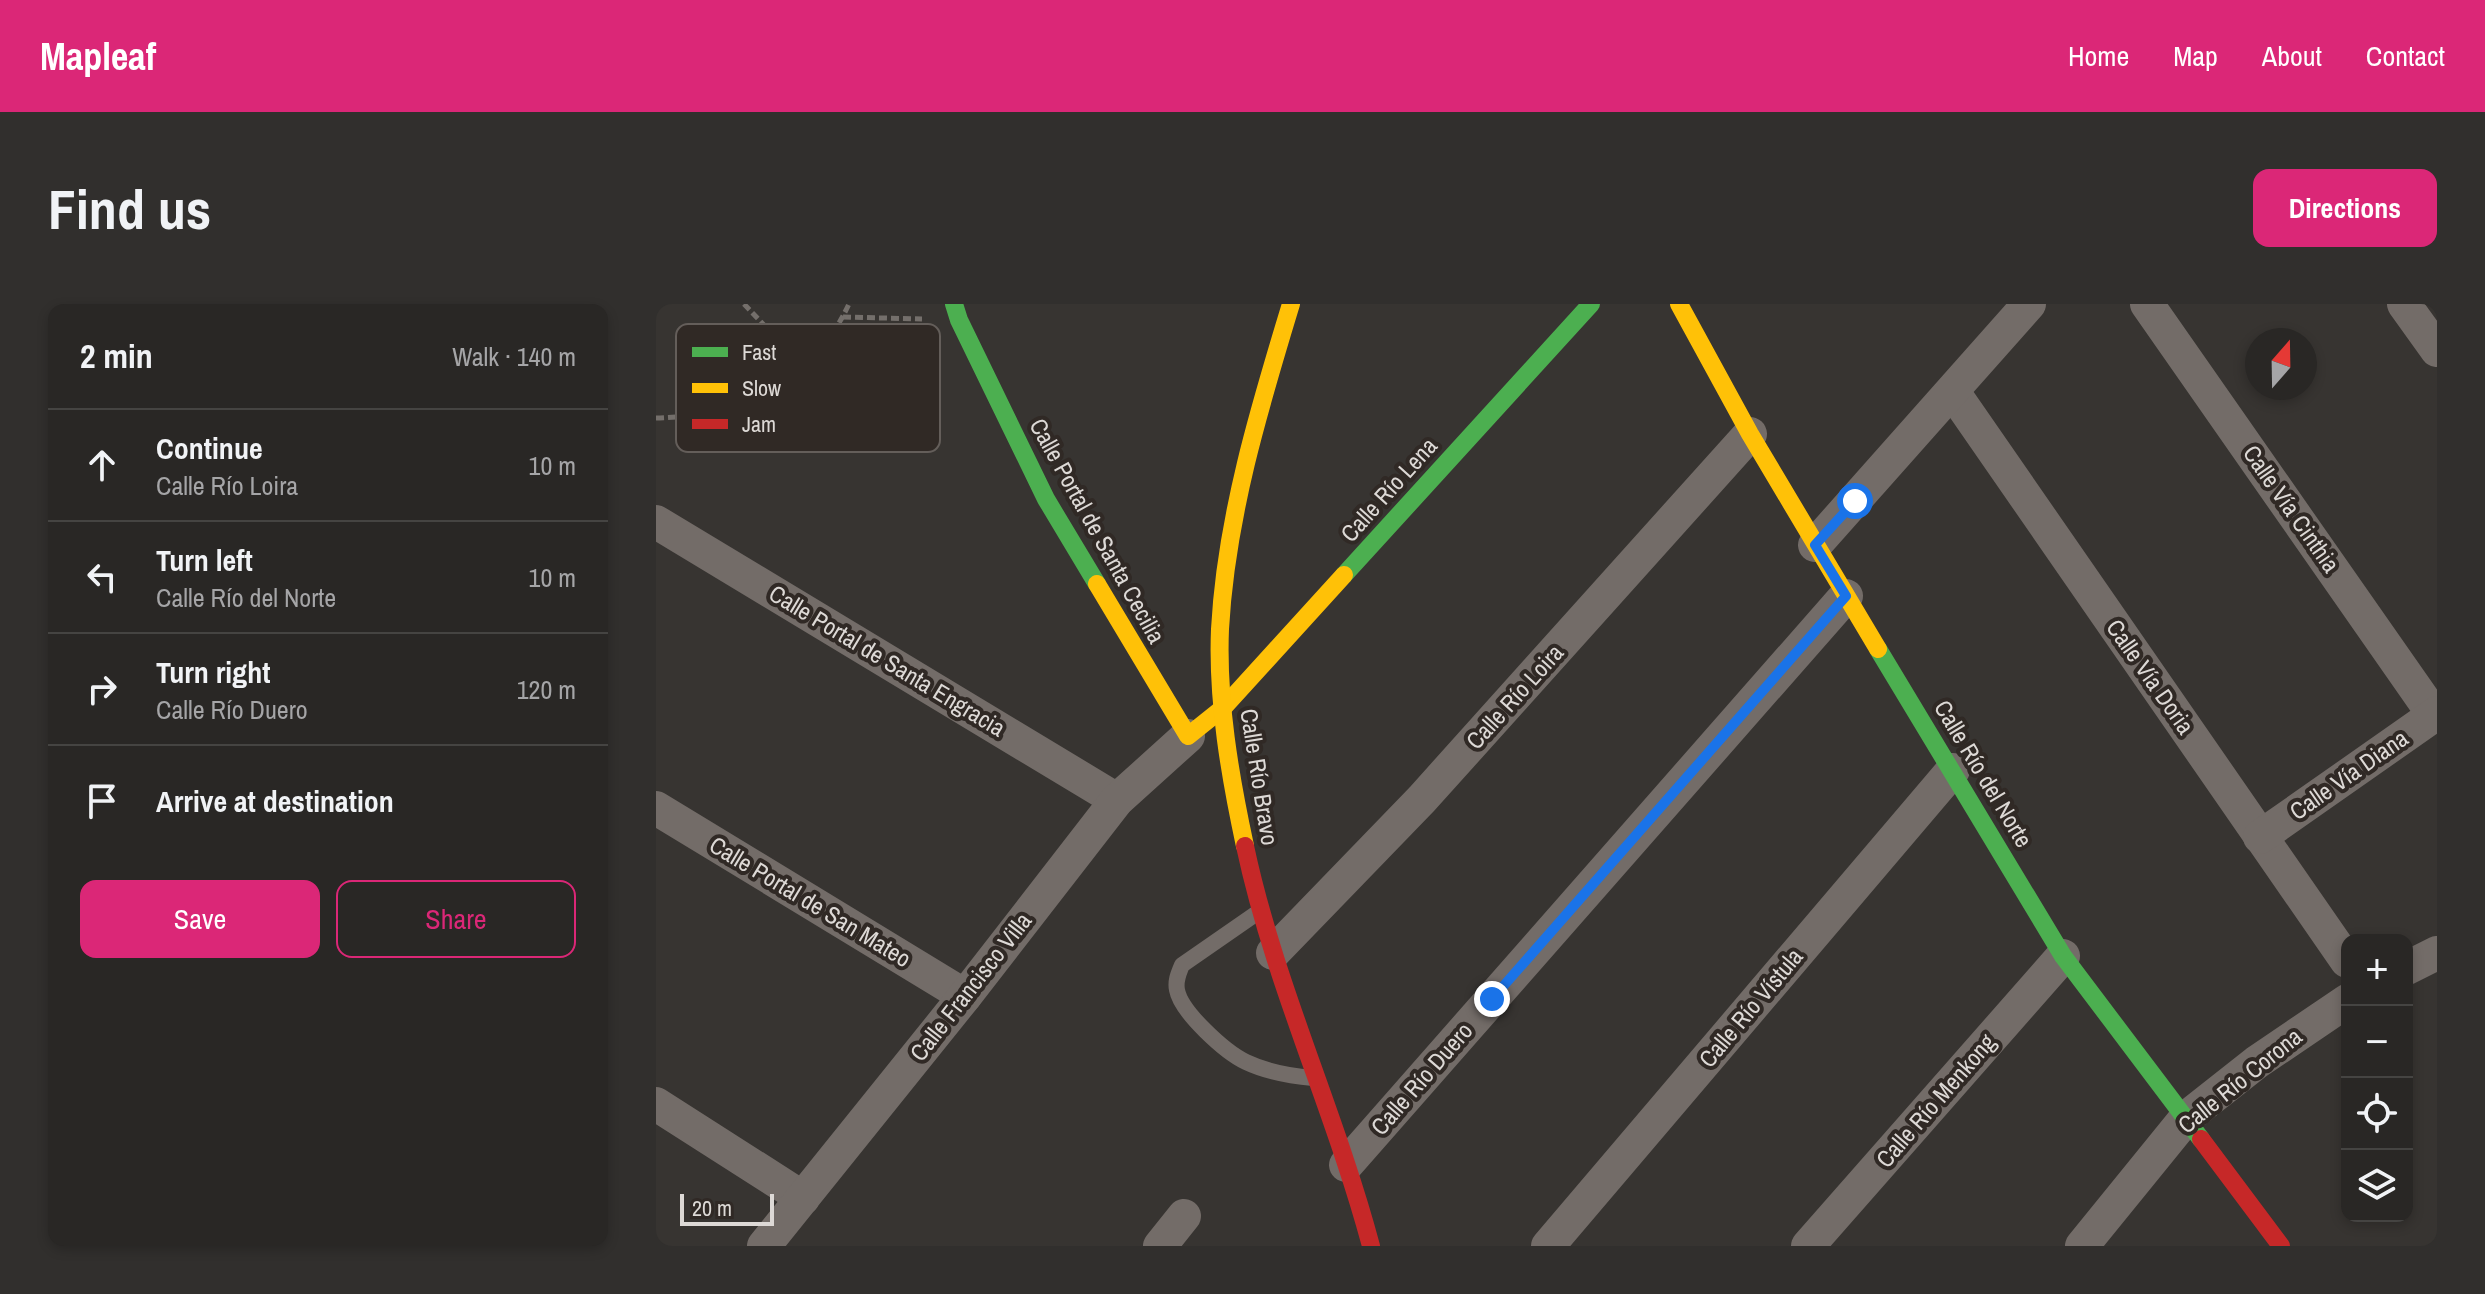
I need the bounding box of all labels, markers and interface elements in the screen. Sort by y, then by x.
text: Mapleaf [40,31,156,82]
text: Home [2068,37,2129,75]
text: Map [2173,37,2218,75]
text: About [2262,37,2322,75]
text: Contact [2366,37,2445,75]
button: Directions [2253,169,2437,247]
text: Find us [48,171,211,246]
legend [676,324,940,452]
north arrow [2245,328,2317,400]
text: 2 min [80,333,153,379]
text: Fast [742,337,776,367]
text: Walk · 140 m [452,339,576,374]
text: Slow [742,373,781,403]
text: Jam [742,409,776,439]
street label: Calle Portal de Santa Cecilia [1023,412,1173,649]
text: Continue [156,428,263,468]
street label: Calle Río Lena [1333,430,1444,548]
street label: Calle Vía Cinthia [2236,438,2348,578]
icon: ahead [80,443,124,487]
text: 10 m [529,448,576,483]
text: Calle Río Loira [156,468,298,503]
route start [1837,483,1873,519]
text: Turn left [156,540,253,580]
icon: left [80,555,124,599]
text: 10 m [529,560,576,595]
street label: Calle Portal de Santa Engracia [763,577,1012,743]
text: Calle Río del Norte [156,580,336,615]
street label: Calle Vía Doria [2100,613,2202,740]
street label: Calle Río Loira [1458,637,1570,756]
text: Turn right [156,652,270,692]
icon: right [80,667,124,711]
text: 120 m [517,672,576,707]
text: Calle Río Duero [156,692,308,727]
street label: Calle Río del Norte [1927,694,2040,853]
street label: Calle Río Bravo [1233,706,1287,847]
street label: Calle Vía Diana [2283,722,2414,827]
icon: arrive [80,779,124,823]
text: Arrive at destination [156,781,394,821]
street label: Calle Portal de San Mateo [704,828,917,974]
button: Save [80,880,320,958]
button: Share [336,880,576,958]
street label: Calle Francisco Villa [902,906,1038,1067]
map controls [2341,934,2413,1222]
button: + [2341,934,2413,1006]
street label: Calle Río Vístula [1691,941,1810,1074]
route end [1474,981,1510,1017]
button: − [2341,1006,2413,1078]
street label: Calle Río Duero [1363,1015,1479,1142]
street label: Calle Río Corona [2171,1020,2308,1140]
street label: Calle Río Menkong [1868,1027,2002,1174]
button: locate [2341,1078,2413,1150]
button: layers [2341,1150,2413,1222]
scale bar [680,1190,774,1226]
text: 20 m [692,1193,732,1223]

